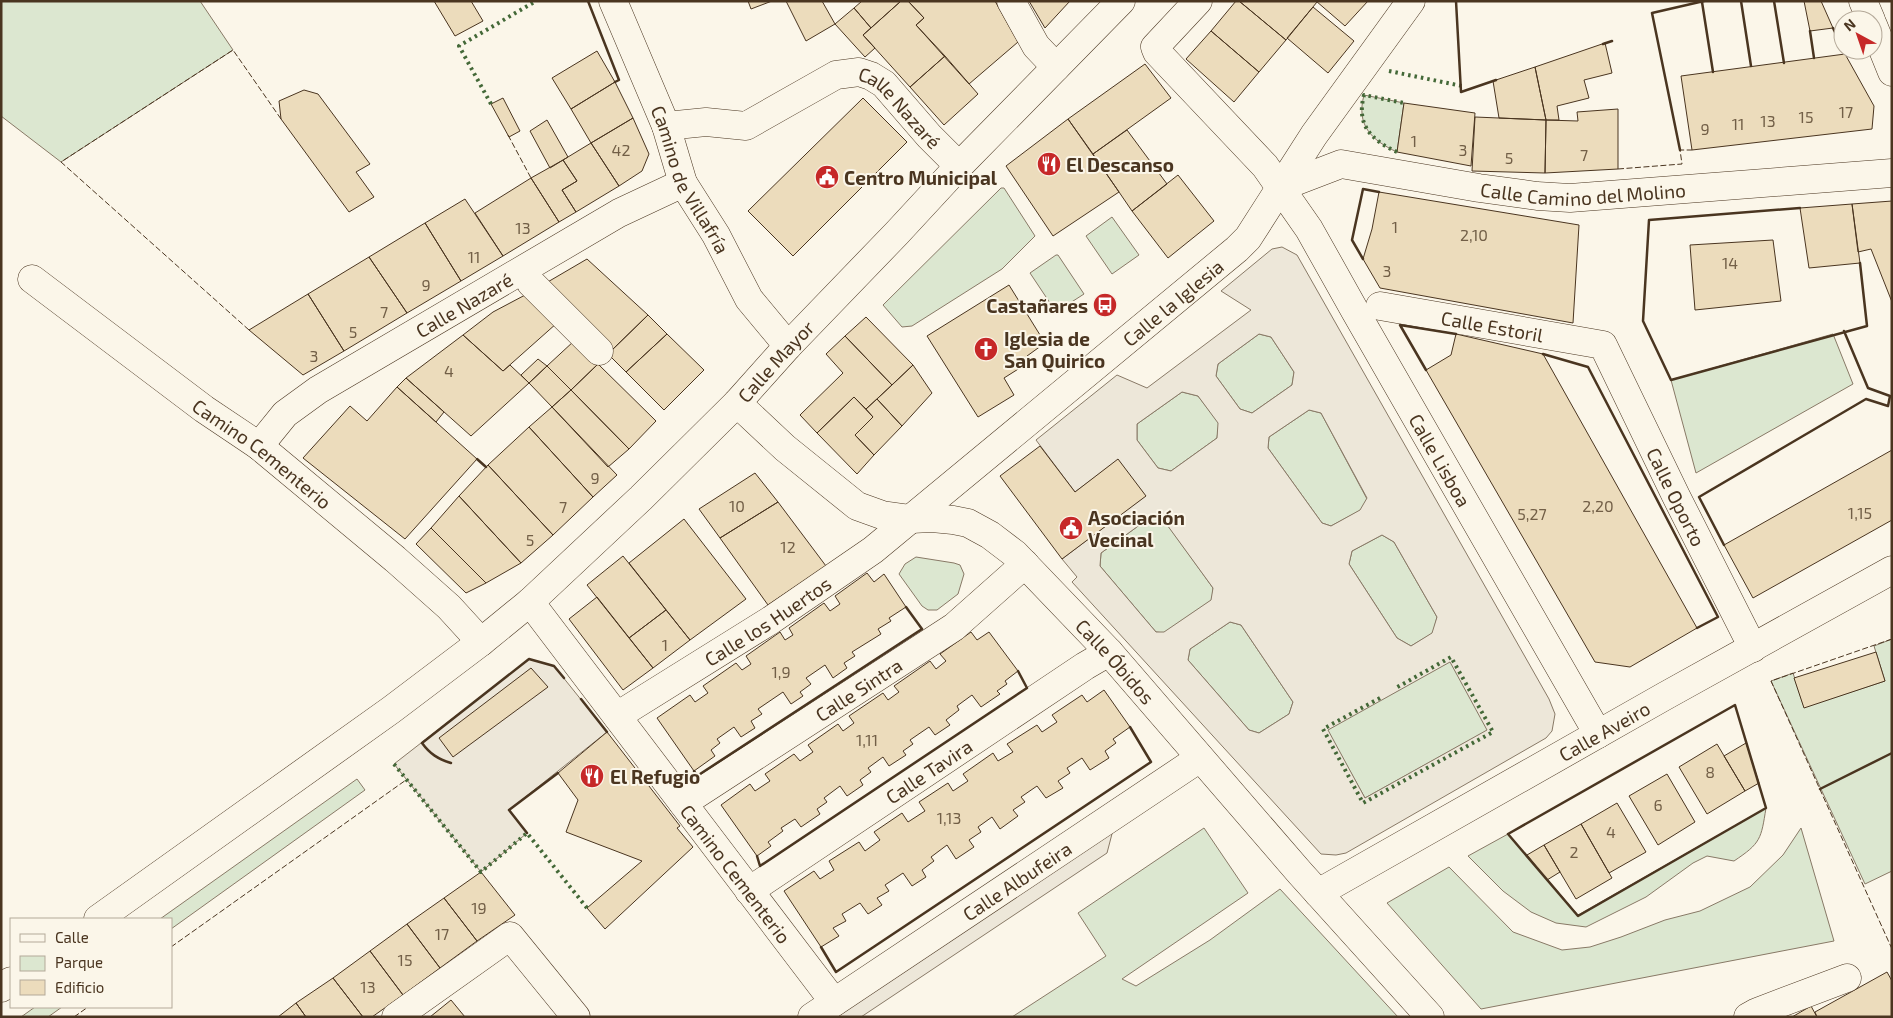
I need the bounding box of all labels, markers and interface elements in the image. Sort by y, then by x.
north arrow [1833,10,1883,60]
text: N [1840,15,1859,34]
street label: Calle Nazaré [856,61,946,153]
street label: Camino de Villafría [647,102,735,257]
house number: 17 [1839,102,1853,121]
house number: 15 [1799,107,1813,126]
house number: 13 [1760,111,1776,130]
house number: 11 [1732,114,1744,133]
house number: 9 [1700,119,1710,138]
house number: 1 [1411,131,1417,150]
house number: 42 [612,140,630,159]
house number: 3 [1459,140,1467,159]
house number: 7 [1580,145,1588,164]
house number: 5 [1505,148,1513,167]
restaurant icon: El Descanso [1036,151,1062,177]
place label: El Descanso [1066,153,1174,176]
public building icon: Centro Municipal [814,164,840,190]
place label: Centro Municipal [844,166,998,189]
street label: Calle Camino del Molino [1479,177,1687,209]
house number: 1 [1392,217,1398,236]
house number: 13 [515,218,531,237]
house number: 2,10 [1460,225,1488,244]
house number: 11 [468,247,480,266]
house number: 14 [1722,253,1738,272]
street label: Calle la Iglesia [1118,254,1228,350]
house number: 3 [1383,261,1391,280]
street label: Calle Nazaré [411,267,516,342]
house number: 9 [421,275,431,294]
bus stop icon: Castañares [1092,292,1118,318]
place label: Castañares [986,294,1088,317]
house number: 7 [380,302,388,321]
street label: Calle Estoril [1439,305,1546,346]
street label: Calle Mayor [732,315,819,406]
house number: 5 [349,322,357,341]
place label: Iglesia de San Quirico [1004,327,1105,373]
church icon: Iglesia de San Quirico [973,336,999,362]
house number: 3 [310,346,318,365]
house number: 4 [444,361,454,380]
street label: Camino Cementerio [188,393,337,513]
street label: Calle Lisboa [1405,409,1476,510]
street label: Calle Oporto [1643,444,1711,550]
house number: 9 [590,468,600,487]
house number: 10 [729,496,745,515]
house number: 2,20 [1582,496,1614,515]
house number: 7 [559,497,567,516]
house number: 1,15 [1848,503,1872,522]
house number: 5,27 [1517,504,1547,523]
place label: Asociación Vecinal [1088,506,1185,551]
public building icon: Asociación Vecinal [1058,515,1084,541]
house number: 5 [526,530,534,549]
house number: 12 [780,537,796,556]
street label: Calle los Huertos [700,571,835,670]
street label: Calle Óbidos [1072,614,1160,708]
house number: 1 [662,635,668,654]
street label: Calle Sintra [811,653,906,726]
house number: 1,9 [771,662,791,681]
street label: Calle Aveiro [1554,696,1654,766]
house number: 1,11 [856,730,878,749]
street label: Calle Tavira [881,734,976,808]
house number: 8 [1705,762,1715,781]
restaurant icon: El Refugio [579,763,605,789]
place label: El Refugio [610,765,700,788]
house number: 6 [1653,795,1663,814]
street label: Camino Cementerio [676,800,796,947]
house number: 1,13 [937,808,961,827]
house number: 4 [1606,822,1616,841]
street label: Calle Albufeira [958,836,1075,925]
house number: 2 [1570,842,1579,861]
house number: 19 [471,898,487,917]
legend [10,918,172,1008]
house number: 17 [435,924,449,943]
text: Calle [55,928,89,946]
house number: 15 [398,950,412,969]
text: Parque [55,953,103,971]
house number: 13 [360,977,376,996]
text: Edificio [55,978,104,996]

